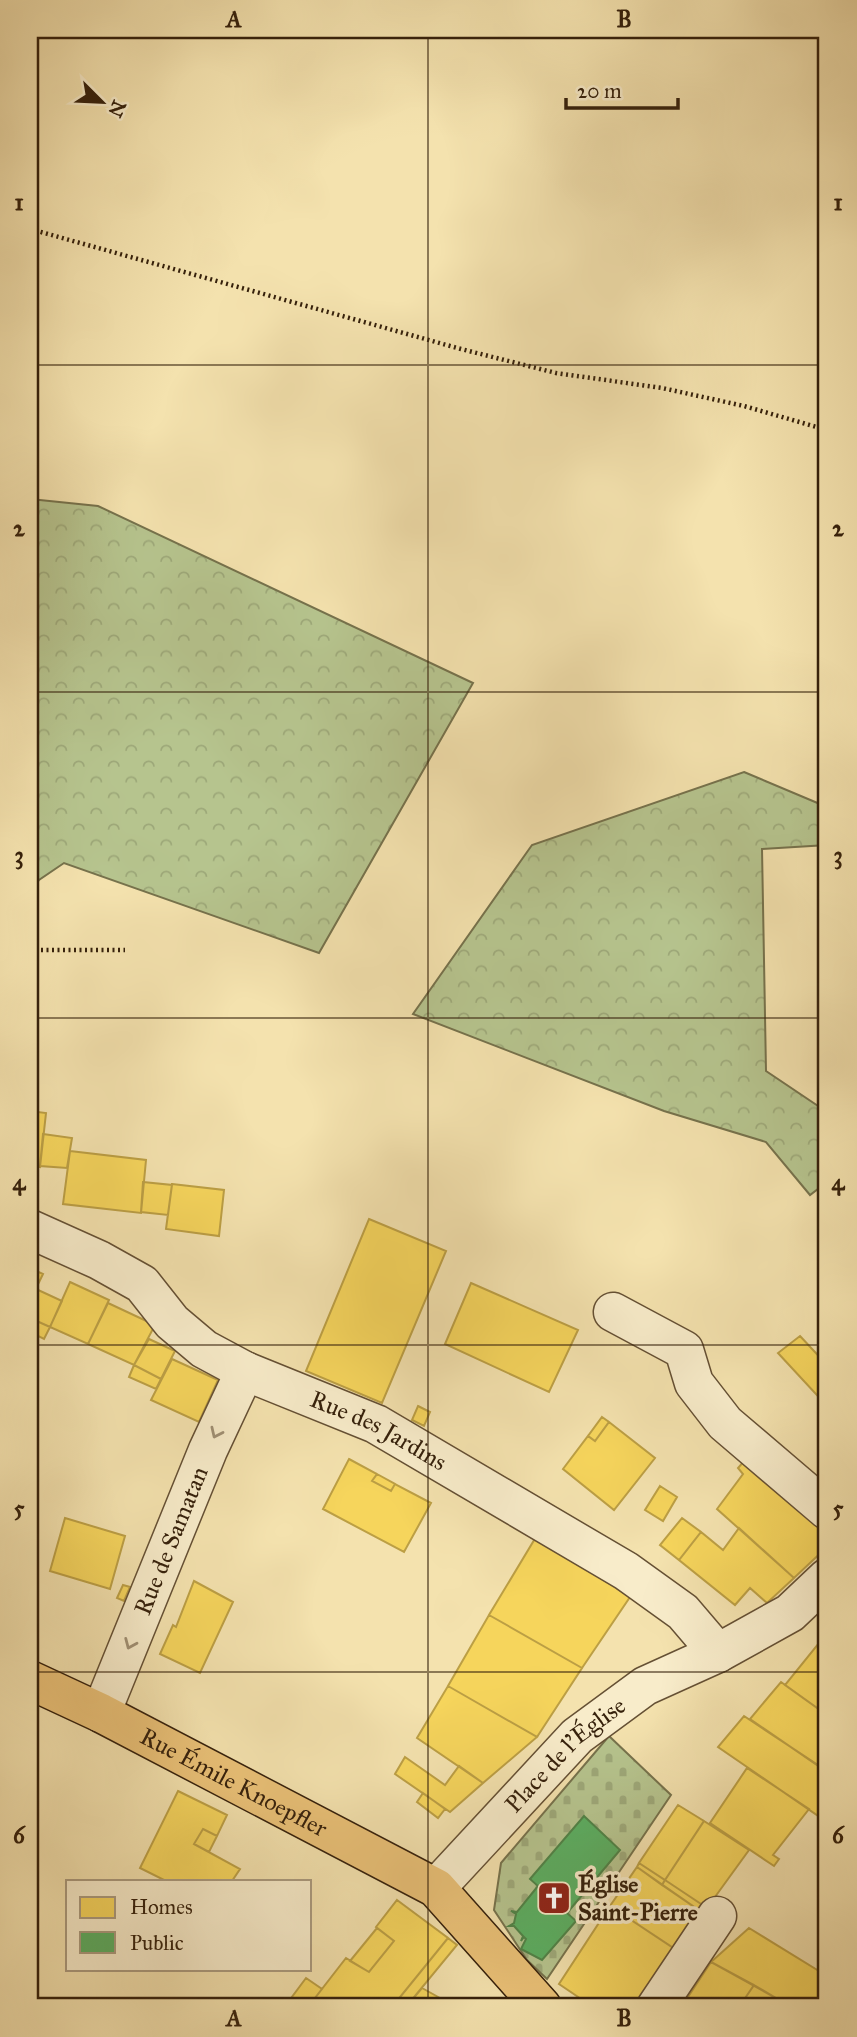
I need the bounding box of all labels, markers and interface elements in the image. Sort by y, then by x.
text: A [224,5,242,33]
text: B [616,5,632,33]
north arrow [66,66,136,136]
scale bar [566,66,678,110]
text: 20 m [577,78,622,104]
text: N [103,97,131,121]
text: 1 [14,188,24,216]
text: 1 [833,188,843,216]
text: 2 [13,514,25,542]
text: 2 [832,514,844,542]
text: 3 [14,841,24,870]
text: 3 [833,841,843,870]
text: 4 [13,1168,27,1196]
text: 4 [832,1168,846,1196]
street label: Rue des Jardins [306,1384,452,1477]
one-way arrow [210,1426,224,1438]
street label: Rue de Samatan [127,1462,215,1619]
text: 5 [14,1494,25,1522]
text: 5 [833,1494,844,1522]
one-way arrow [124,1637,138,1649]
street label: Place de l'Église [499,1690,631,1819]
street label: Rue Émile Knoepfler [135,1721,332,1844]
text: 6 [13,1821,26,1849]
text: 6 [832,1821,845,1849]
place label: Église Saint-Pierre [578,1868,698,1927]
church icon: Église Saint-Pierre [535,1879,573,1917]
legend [66,1880,312,1970]
text: Homes [130,1894,193,1920]
text: Public [130,1930,184,1956]
text: A [224,2004,242,2032]
text: B [616,2004,632,2032]

